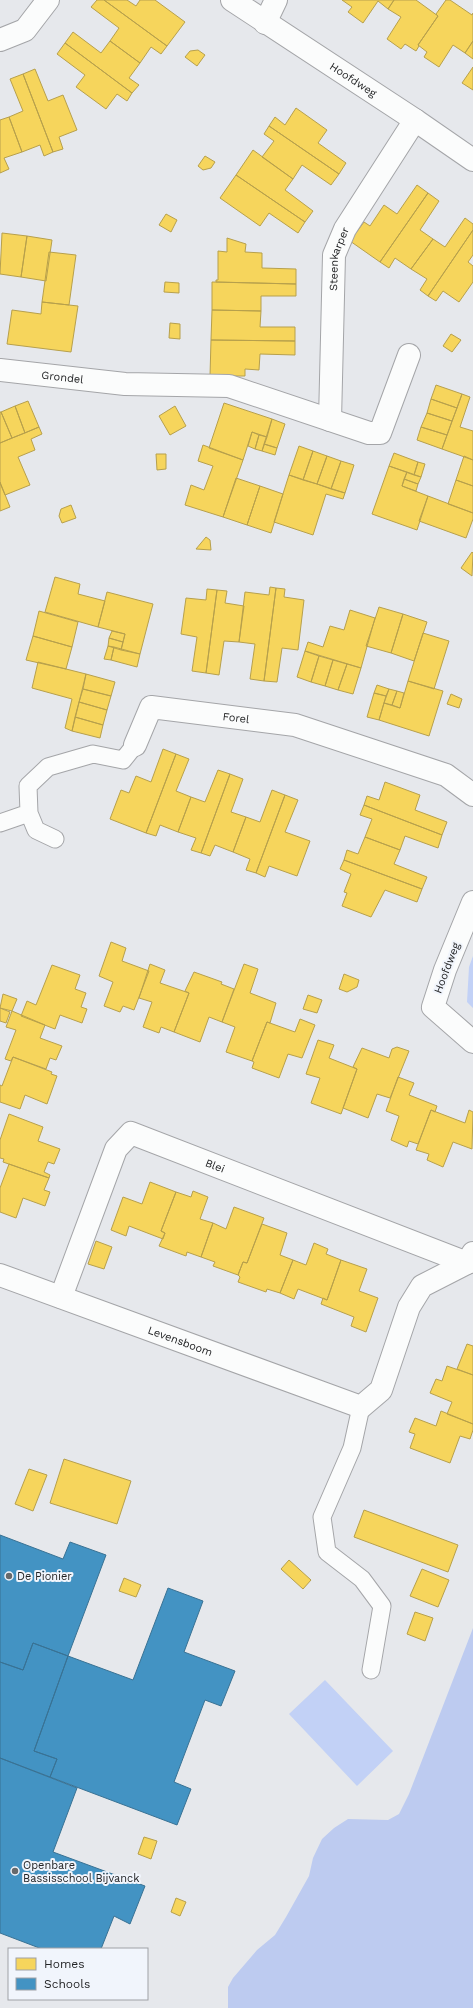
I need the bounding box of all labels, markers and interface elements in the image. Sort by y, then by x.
street label: Hoofdweg [327,59,379,100]
street label: Steenkarper [327,224,352,291]
street label: Grondel [41,368,85,386]
street label: Forel [222,710,251,726]
street label: Hoofdweg [431,941,463,995]
street label: Blei [203,1156,227,1175]
street label: Levensboom [146,1323,214,1359]
place label: De Pionier [17,1570,72,1583]
marker: De Pionier [4,1571,14,1581]
place label: Openbare Bassisschool Bijvanck [23,1859,139,1885]
marker: Openbare Bassisschool Bijvanck [10,1866,20,1876]
legend [8,1948,148,2000]
text: Homes [44,1957,85,1971]
text: Schools [44,1977,90,1991]

